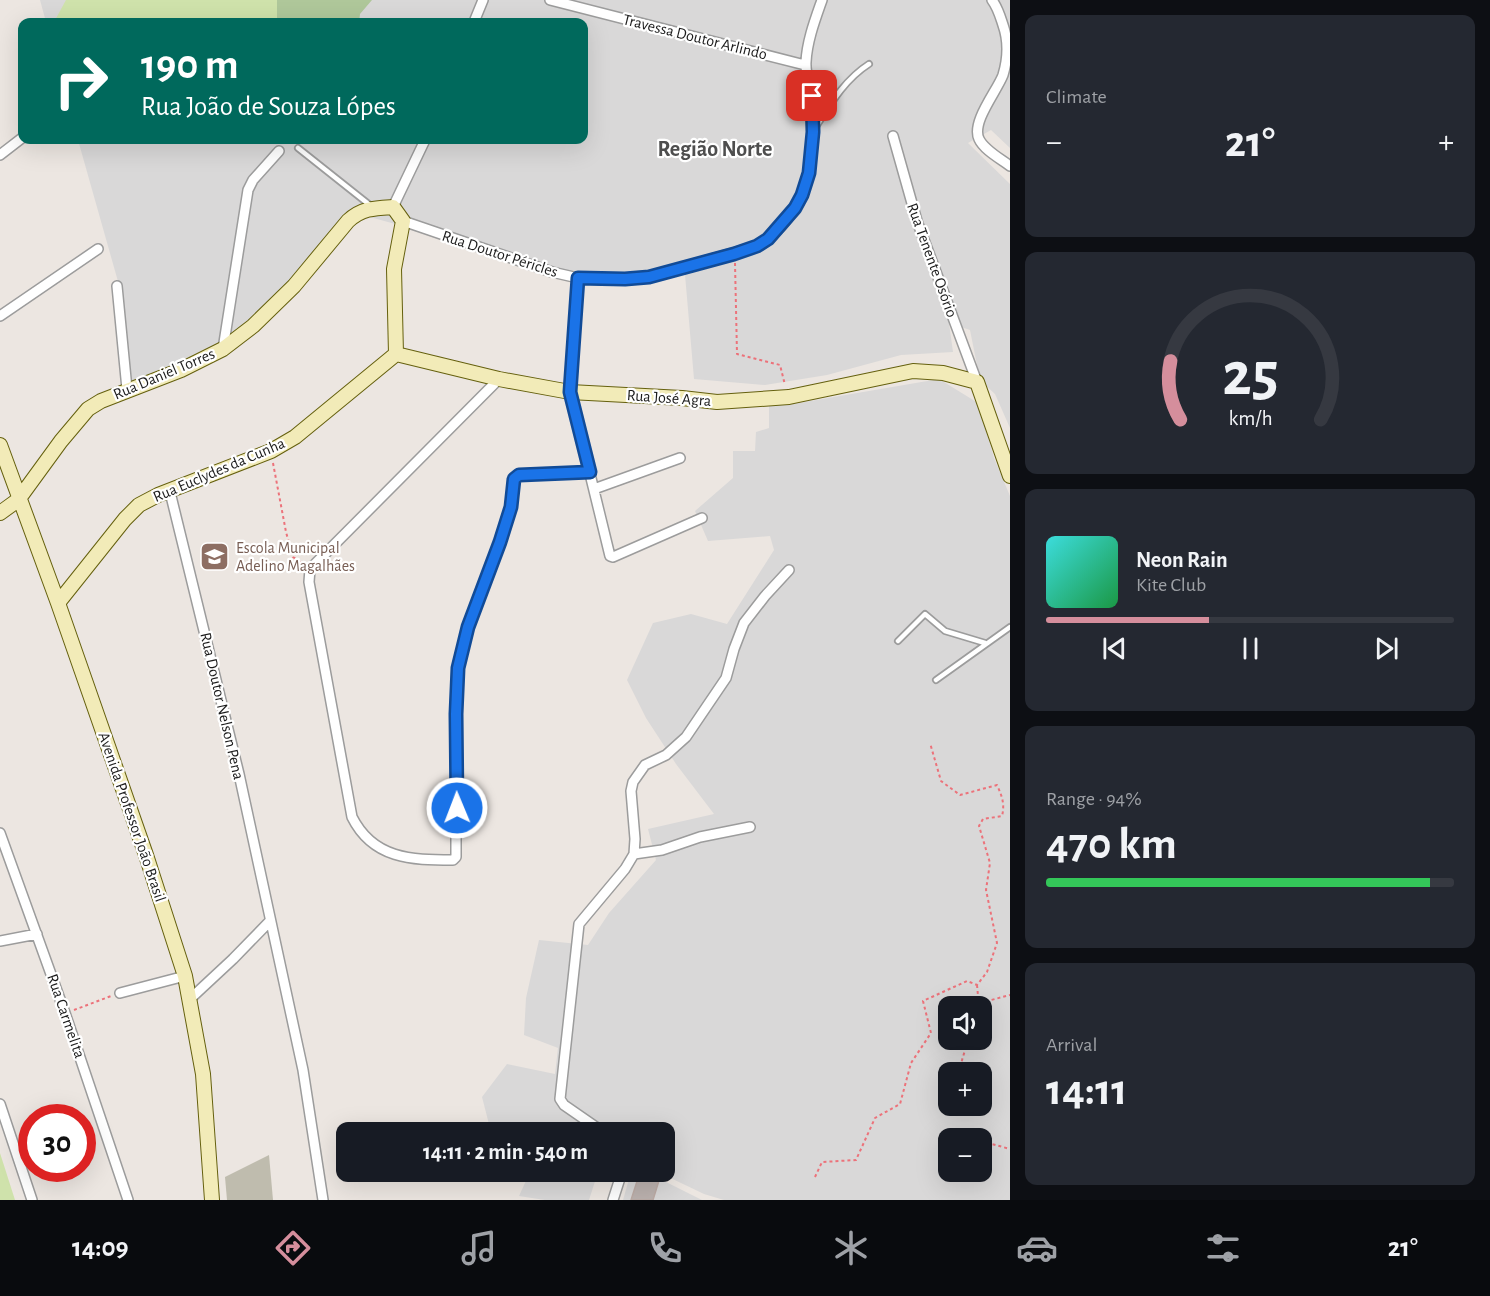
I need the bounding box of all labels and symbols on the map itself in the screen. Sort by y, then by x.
street label: Travessa Doutor Arlindo [621,11,769,63]
pin [786,70,837,121]
district label: Região Norte [658,138,772,160]
street label: Rua Tenente Osório [904,201,960,319]
street label: Rua Doutor Péricles [440,228,560,280]
street label: Rua Daniel Torres [111,345,217,403]
street label: Rua José Agra [626,387,712,409]
street label: Rua Euclydes da Cunha [151,435,288,506]
place label: Escola Municipal Adelino Magalhães [236,540,355,574]
school or university icon: Escola Municipal Adelino Magalhães [199,541,231,573]
street label: Rua Doutor Nelson Pena [197,631,247,781]
street label: Avenida Professor João Brasil [95,730,169,904]
position arrow [425,776,489,840]
street label: Rua Carmelita [44,972,88,1060]
speed limit sign: 30 [18,1104,96,1182]

